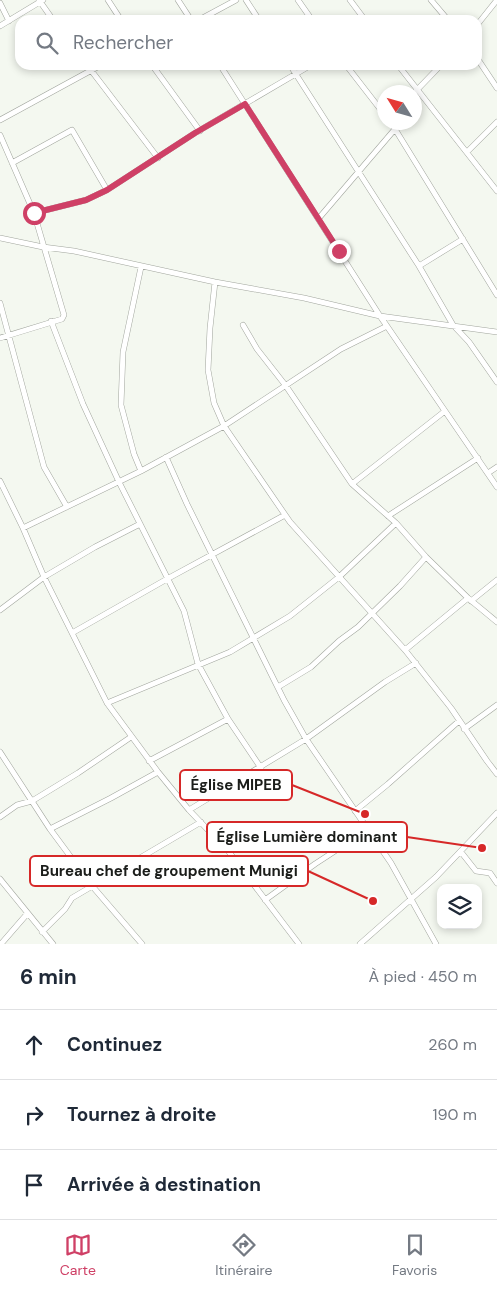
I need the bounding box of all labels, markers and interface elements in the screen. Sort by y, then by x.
search box [15,15,482,70]
icon: search [33,29,61,57]
text: Rechercher [73,30,173,55]
north arrow [377,85,422,130]
route start [23,202,46,225]
route end [328,240,351,263]
callout: Église MIPEB [180,770,292,800]
text: Église MIPEB [190,775,282,795]
callout: Église Lumière dominant [207,822,407,852]
text: Église Lumière dominant [217,827,397,847]
callout: Bureau chef de groupement Munigi [30,856,308,886]
text: Bureau chef de groupement Munigi [40,861,298,881]
map controls [437,884,482,929]
button: layers [437,884,482,929]
text: 6 min [20,963,77,991]
text: À pied · 450 m [369,966,477,987]
icon: ahead [20,1031,48,1059]
text: Continuez [67,1032,162,1057]
text: 260 m [428,1034,477,1055]
icon: right [20,1101,48,1129]
text: Tournez à droite [67,1102,217,1127]
text: 190 m [433,1104,477,1125]
icon: arrive [20,1171,48,1199]
text: Arrivée à destination [67,1172,261,1197]
tab: Carte [60,1231,96,1279]
tab: Itinéraire [215,1231,272,1279]
tab: Favoris [392,1231,437,1279]

